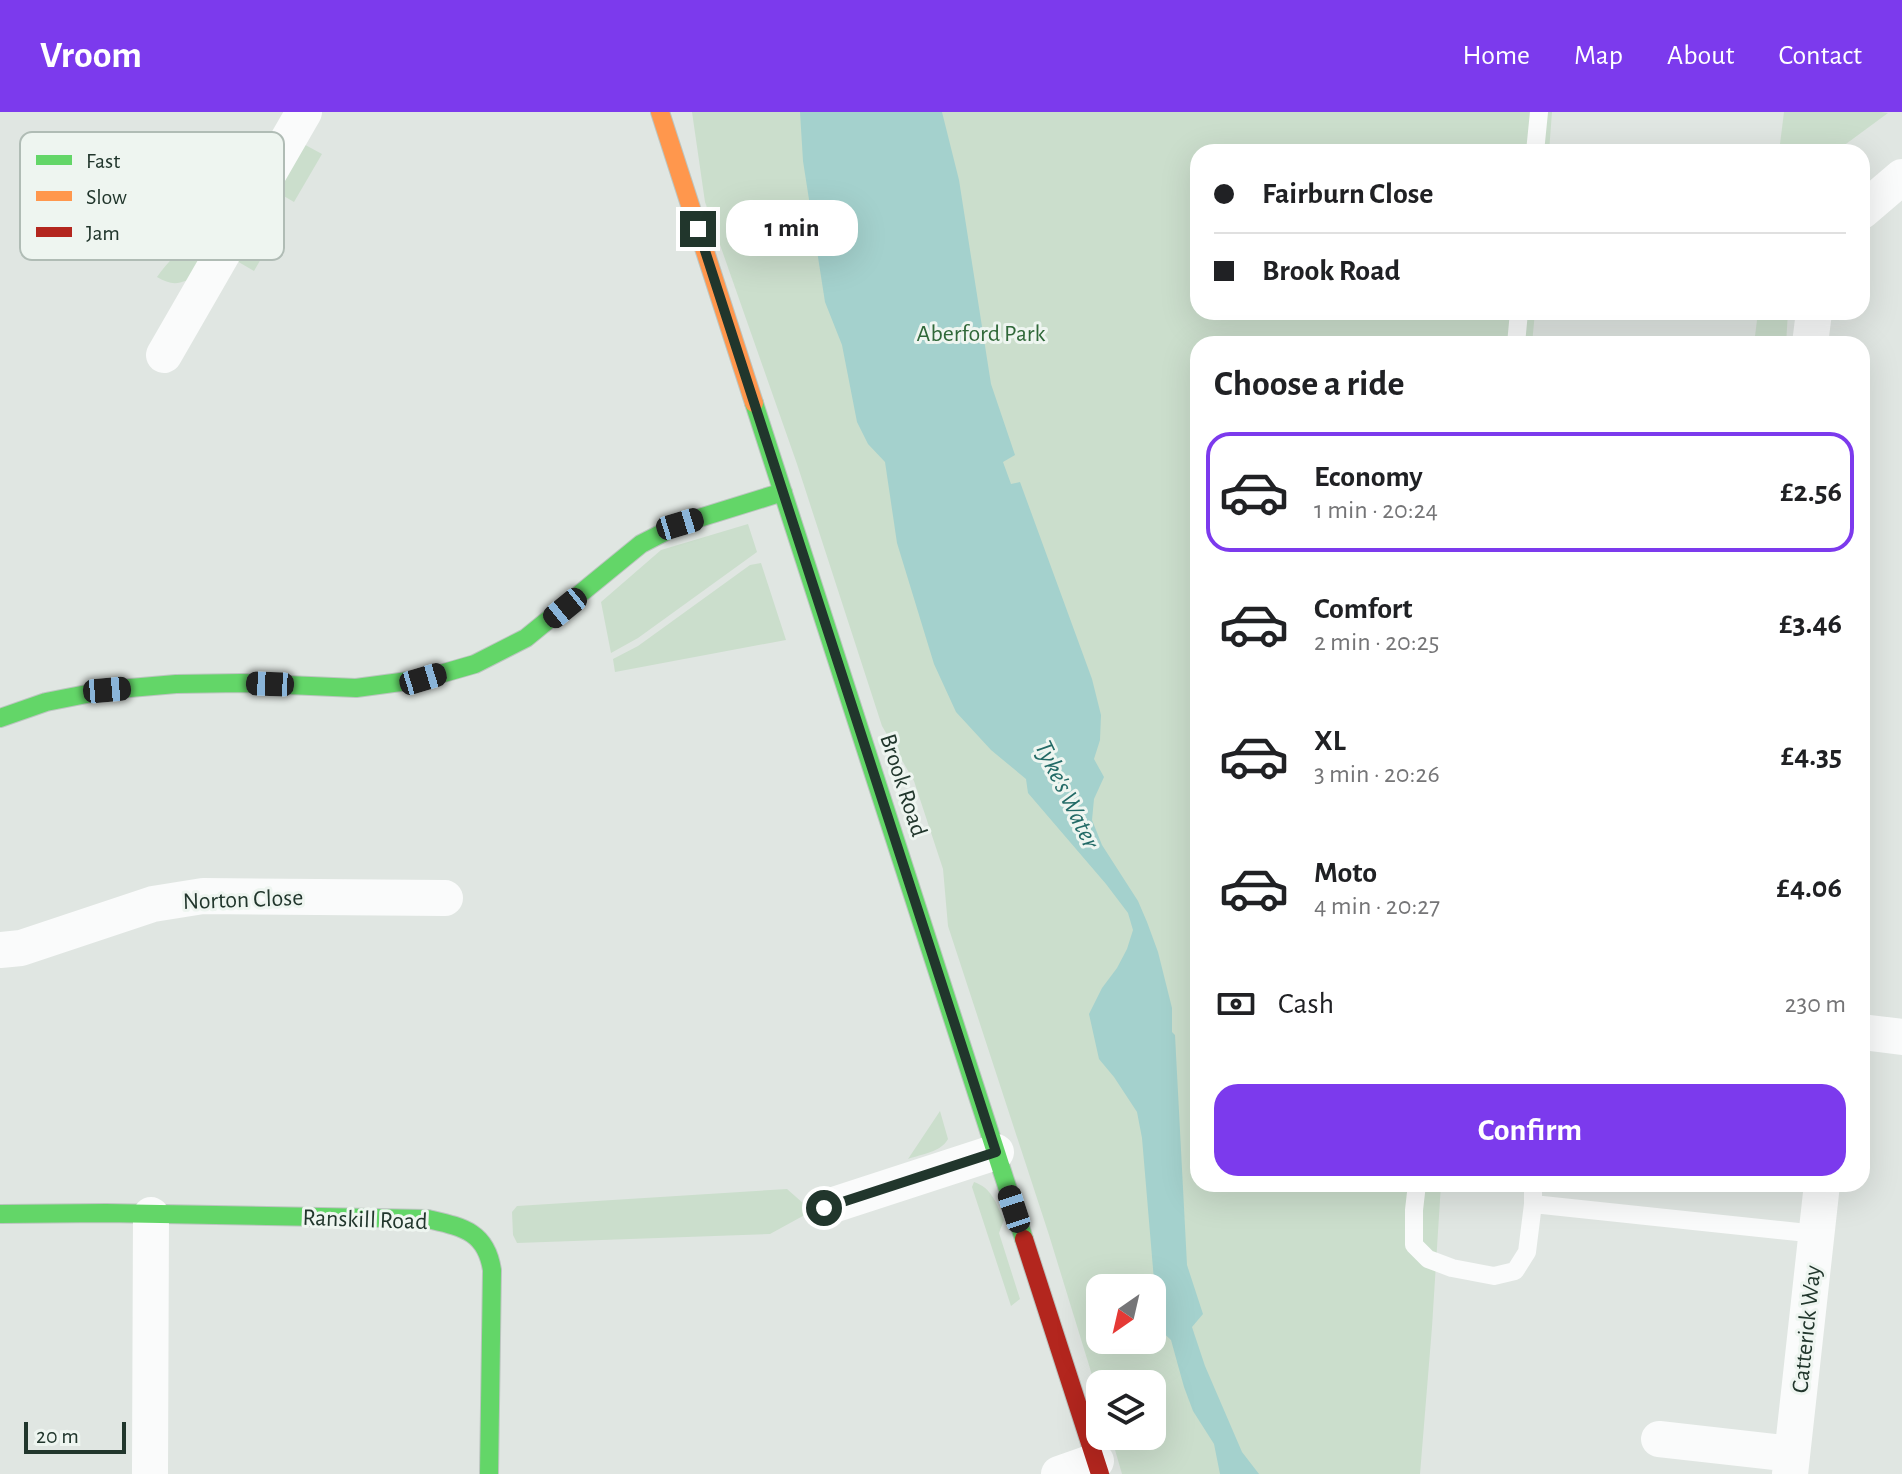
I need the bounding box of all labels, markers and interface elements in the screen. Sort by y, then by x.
text: Vroom [40,37,142,75]
text: Home [1463,42,1530,70]
text: Map [1574,42,1623,70]
text: About [1667,42,1735,70]
text: Contact [1779,42,1862,70]
legend [20,132,284,260]
text: Fast [86,150,120,172]
text: Fairburn Close [1262,179,1433,209]
text: Slow [86,186,127,208]
callout: 1 min [726,201,858,257]
route end [680,211,716,247]
text: 1 min [765,215,819,241]
text: Jam [86,222,120,244]
text: Brook Road [1262,256,1400,286]
park label: Aberford Park [917,322,1046,346]
text: Choose a ride [1214,366,1404,402]
icon: car [1218,456,1290,528]
text: Economy [1314,462,1423,492]
text: £2.56 [1780,477,1842,507]
text: 1 min · 20:24 [1314,497,1438,523]
car [654,506,706,542]
car [539,584,591,632]
icon: car [1218,588,1290,660]
text: Comfort [1314,594,1413,624]
text: £3.46 [1779,609,1842,639]
text: 2 min · 20:25 [1314,629,1439,655]
car [397,661,449,697]
car [246,671,294,697]
car [82,676,132,704]
icon: car [1218,720,1290,792]
text: XL [1314,726,1346,756]
street label: Brook Road [875,731,931,840]
water label: Tyke's Water [1030,736,1105,854]
text: £4.35 [1781,741,1842,771]
text: 3 min · 20:26 [1314,761,1440,787]
icon: car [1218,852,1290,924]
text: Moto [1314,858,1377,888]
text: £4.06 [1777,873,1842,903]
street label: Norton Close [182,886,304,914]
text: 4 min · 20:27 [1314,893,1440,919]
icon: cash [1214,982,1258,1026]
text: Cash [1278,989,1334,1019]
text: 230 m [1785,991,1846,1017]
button: Confirm [1214,1084,1846,1176]
car [995,1182,1033,1236]
route start [806,1190,842,1226]
street label: Ranskill Road [302,1206,428,1234]
street label: Catterick Way [1788,1264,1826,1394]
north arrow [1086,1274,1166,1354]
map controls [1086,1274,1166,1450]
button: layers [1086,1370,1166,1450]
scale bar [24,1418,126,1454]
text: 20 m [36,1425,79,1447]

